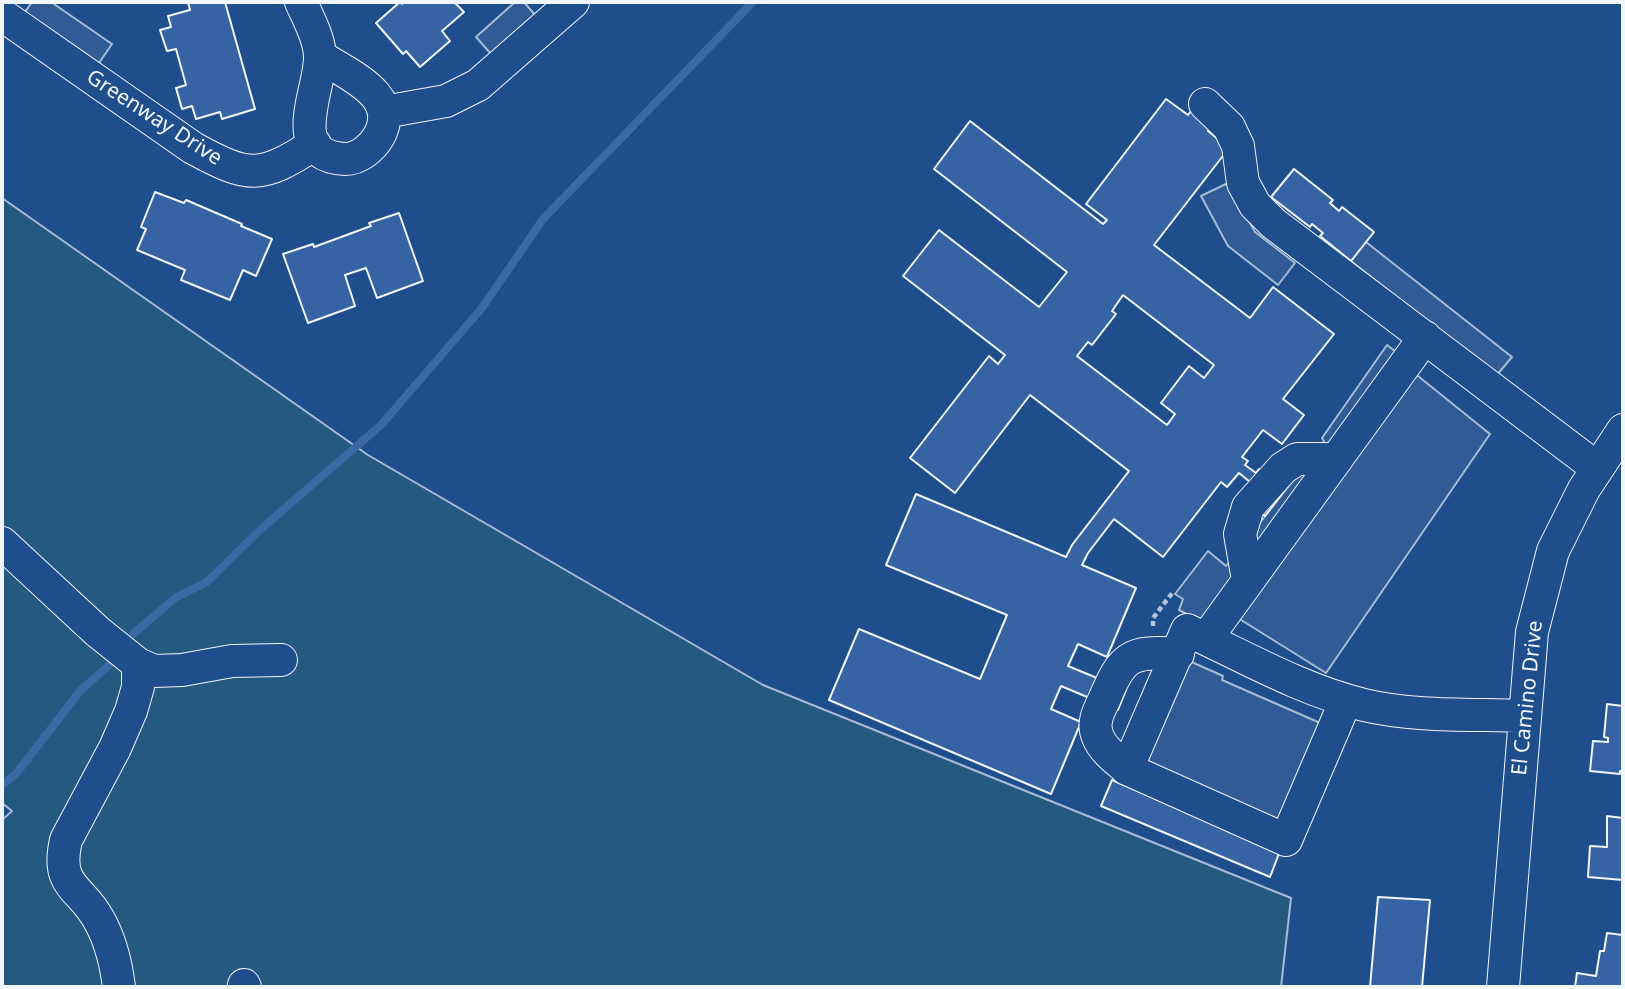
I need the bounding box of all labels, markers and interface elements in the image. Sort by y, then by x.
street label: Greenway Drive [81,65,227,171]
street label: El Camino Drive [1507,619,1549,777]

